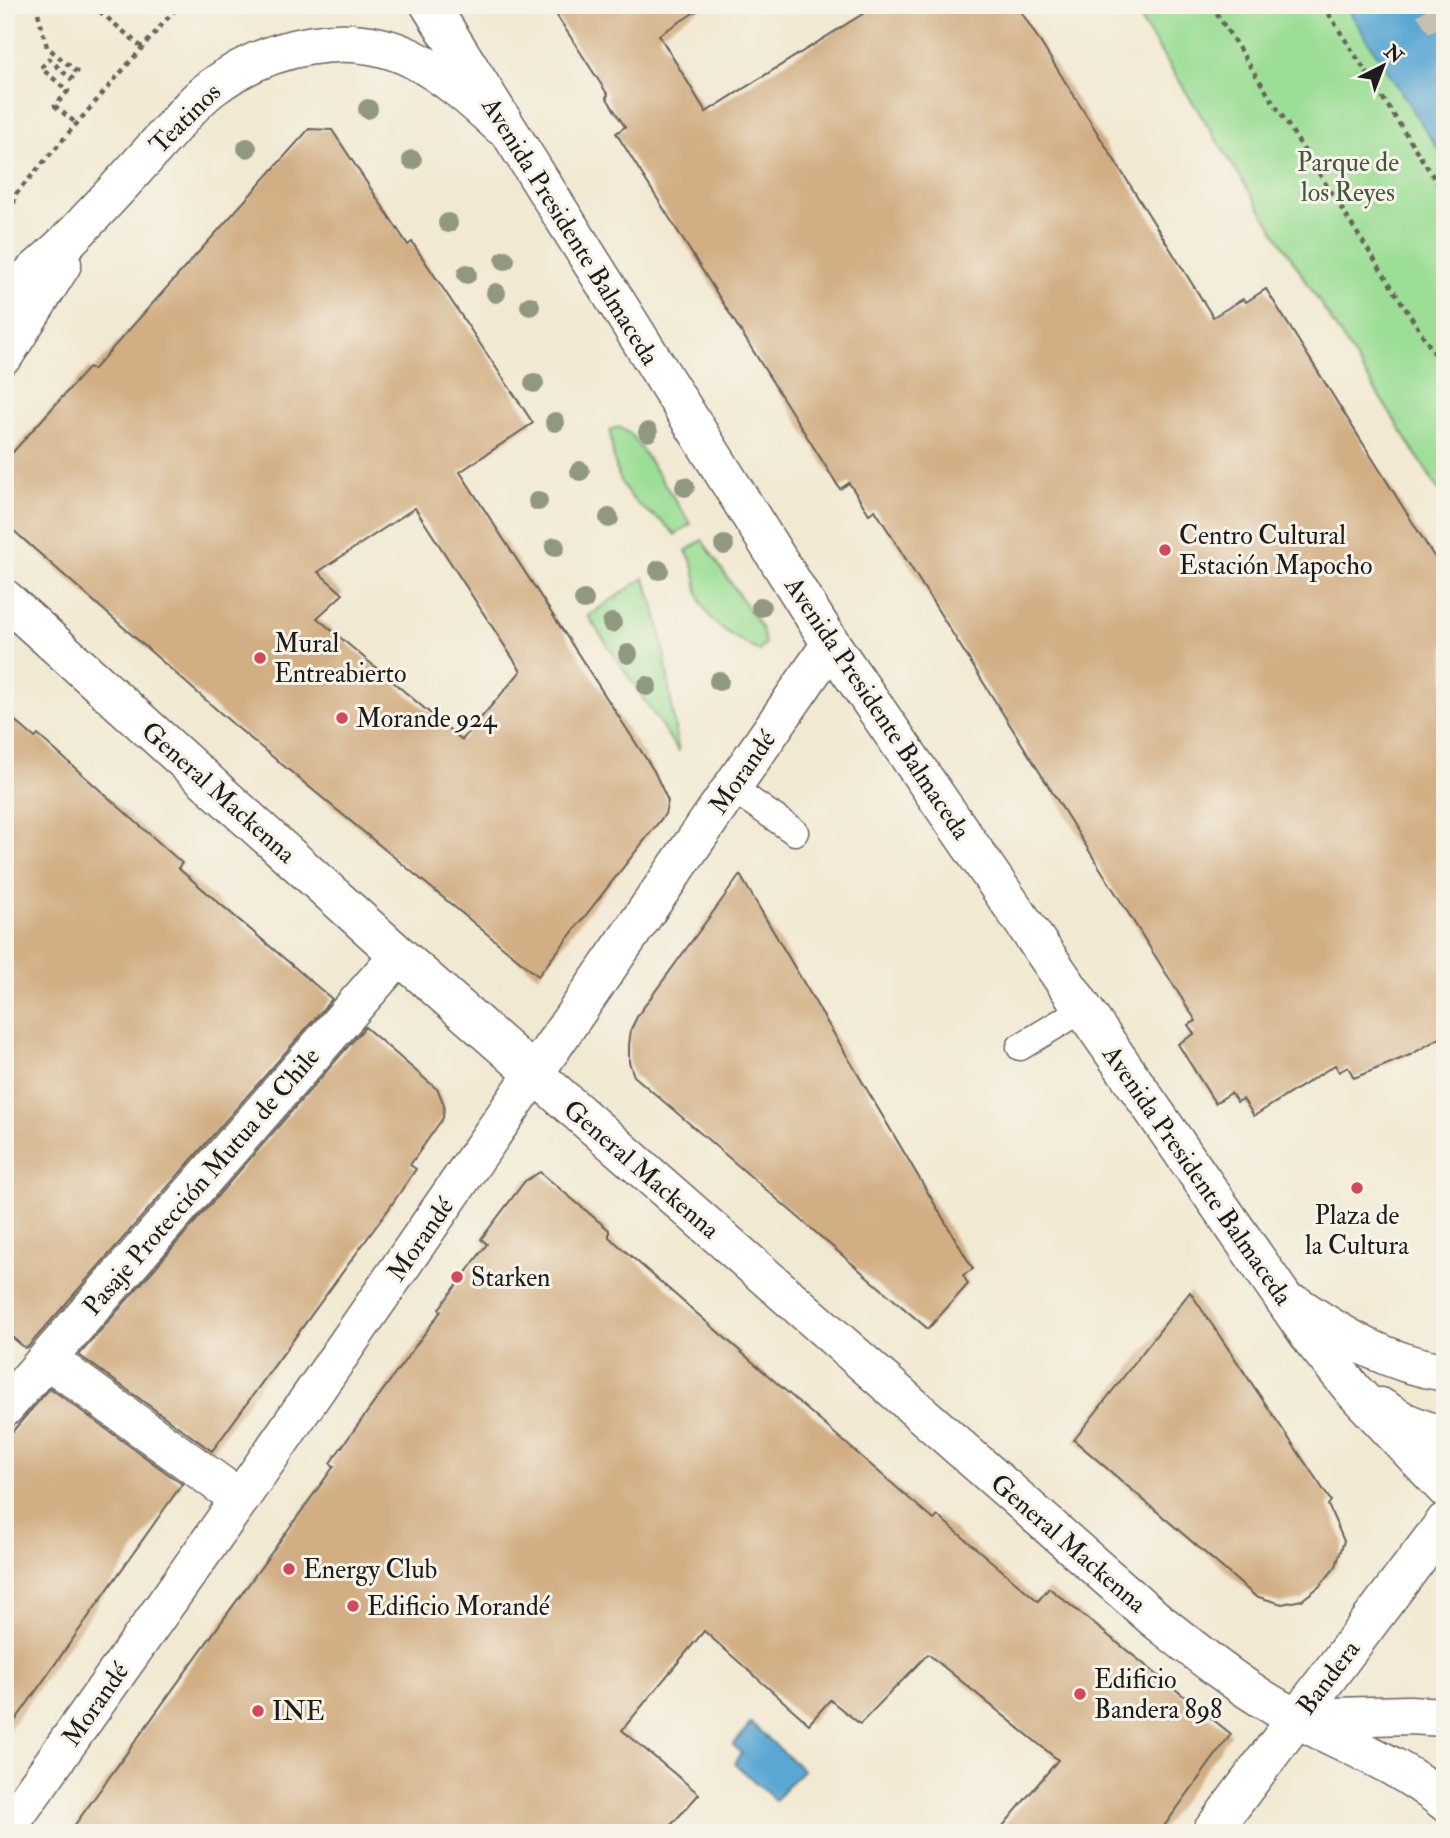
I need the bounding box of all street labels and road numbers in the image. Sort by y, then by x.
street label: Teatinos [143,76,228,161]
street label: Avenida Presidente Balmaceda [474,91,666,372]
street label: Avenida Presidente Balmaceda [777,570,977,846]
street label: General Mackenna [135,715,302,870]
street label: Morandé [703,725,783,820]
street label: Avenida Presidente Balmaceda [1095,1039,1299,1312]
street label: Pasaje Protección Mutua de Chile [76,1041,327,1322]
street label: General Mackenna [557,1093,726,1246]
street label: Morandé [381,1192,461,1287]
street label: General Mackenna [984,1467,1153,1620]
street label: Bandera [1290,1634,1367,1721]
street label: Morandé [56,1657,136,1752]

